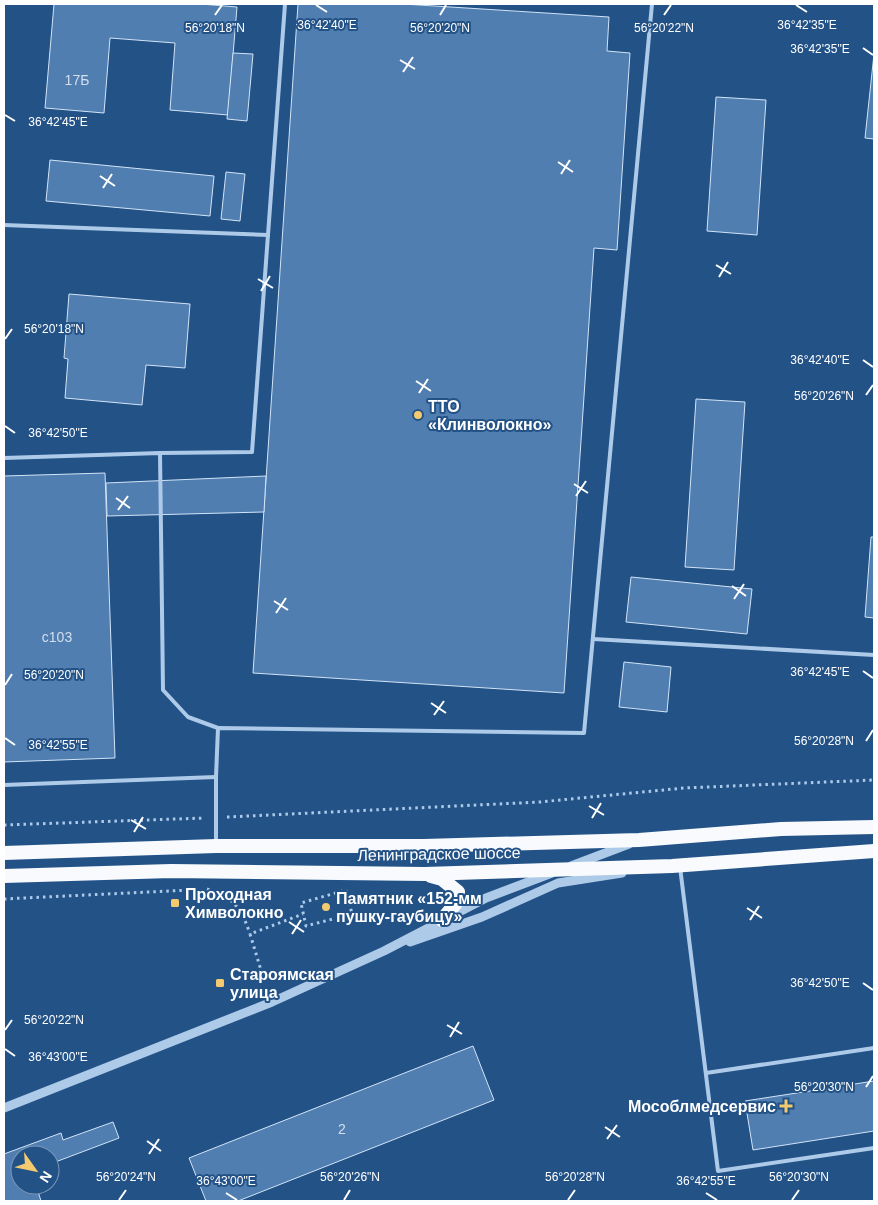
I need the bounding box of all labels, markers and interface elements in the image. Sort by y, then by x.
text: 36°42'40"E [297,18,357,32]
text: 36°42'35"E [777,18,837,32]
text: 56°20'18"N [185,21,245,35]
text: 56°20'20"N [410,21,470,35]
text: 56°20'22"N [634,21,694,35]
text: 36°42'35"E [790,42,850,56]
house number: 17Б [65,72,89,88]
text: 36°42'45"E [28,115,88,129]
text: 56°20'18"N [24,322,84,336]
text: 36°42'40"E [790,353,850,367]
text: 56°20'26"N [794,389,854,403]
place label: ТТО «Клинволокно» [428,398,552,433]
marker: ТТО «Клинволокно» [412,409,424,421]
text: 36°42'50"E [28,426,88,440]
house number: c103 [42,629,72,645]
text: 36°42'45"E [790,665,850,679]
text: 56°20'20"N [24,668,84,682]
text: 56°20'28"N [794,734,854,748]
text: 36°42'55"E [28,738,88,752]
street label: Ленинградское шоссе [357,844,521,864]
place label: Проходная Химволокно [185,886,284,921]
place label: Памятник «152-мм пушку-гаубицу» [336,890,482,925]
marker: Проходная Химволокно [169,897,181,909]
marker: Памятник «152-мм пушку-гаубицу» [320,901,332,913]
place label: Староямская улица [230,966,334,1001]
text: 36°42'50"E [790,976,850,990]
marker: Староямская улица [214,977,226,989]
text: 56°20'22"N [24,1013,84,1027]
text: 36°43'00"E [28,1050,88,1064]
text: 56°20'30"N [794,1080,854,1094]
place label: Мособлмедсервис [628,1098,776,1115]
marker: Мособлмедсервис [780,1100,792,1112]
house number: 2 [338,1121,346,1137]
north arrow [10,1145,60,1195]
text: N [36,1168,55,1186]
text: 56°20'24"N [96,1170,156,1184]
text: 56°20'26"N [320,1170,380,1184]
text: 56°20'28"N [545,1170,605,1184]
text: 56°20'30"N [769,1170,829,1184]
text: 36°43'00"E [196,1174,256,1188]
text: 36°42'55"E [676,1174,736,1188]

